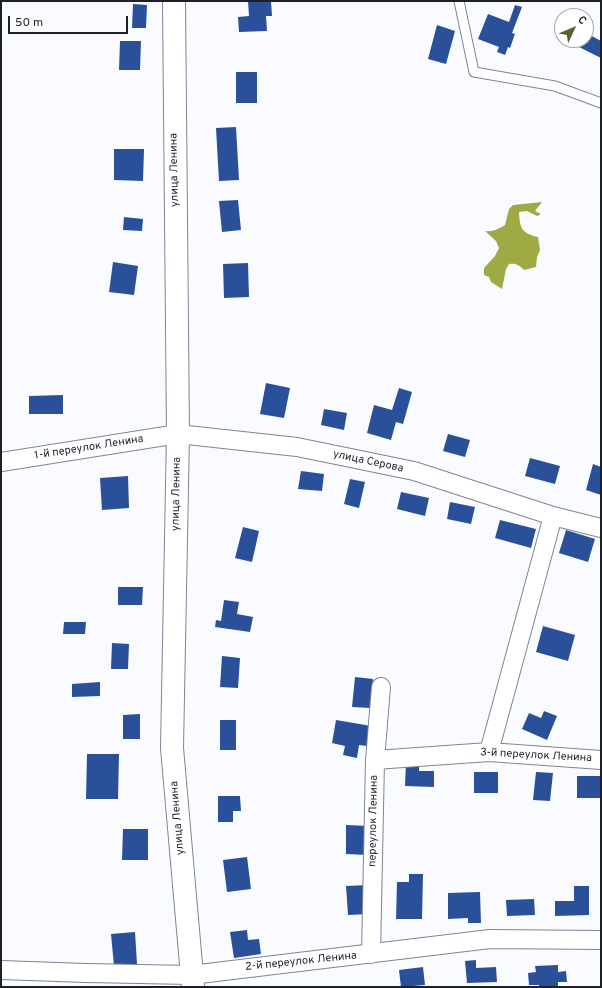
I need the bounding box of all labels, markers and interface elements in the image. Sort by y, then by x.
scale bar [10,8,130,34]
north arrow [554,8,594,48]
text: С [574,13,589,28]
text: 50 m [15,15,43,31]
street label: улица Ленина [168,133,182,207]
street label: 1-й переулок Ленина [34,433,144,463]
street label: улица Серова [331,448,405,476]
street label: улица Ленина [170,457,184,531]
street label: 3-й переулок Ленина [480,746,592,766]
street label: переулок Ленина [367,775,381,867]
street label: улица Ленина [168,780,188,856]
street label: 2-й переулок Ленина [244,950,358,974]

